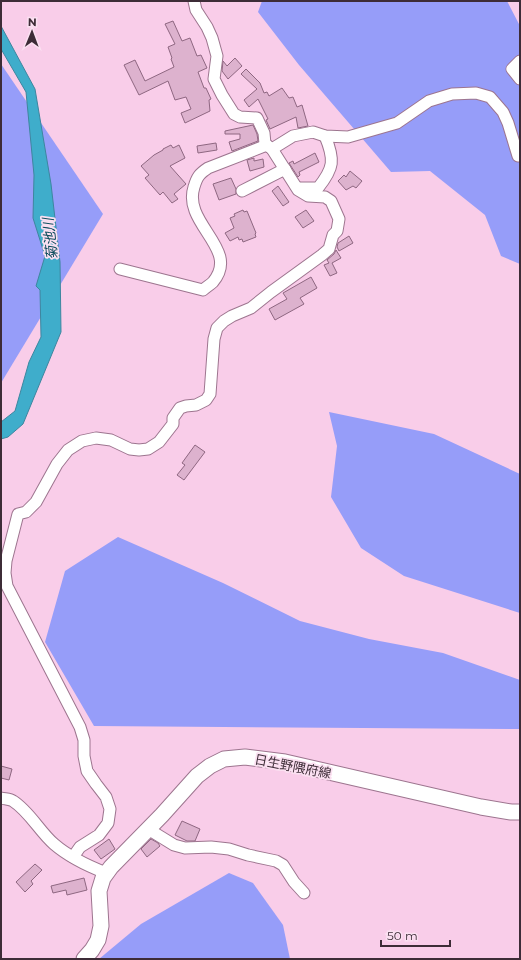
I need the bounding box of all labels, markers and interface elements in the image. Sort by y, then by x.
north arrow [12,12,52,52]
text: N [28,15,37,29]
water label: 菊池川 [39,215,61,261]
street label: 日生野隈府線 [253,751,333,781]
scale bar [381,922,450,948]
text: 50 m [387,928,418,943]

